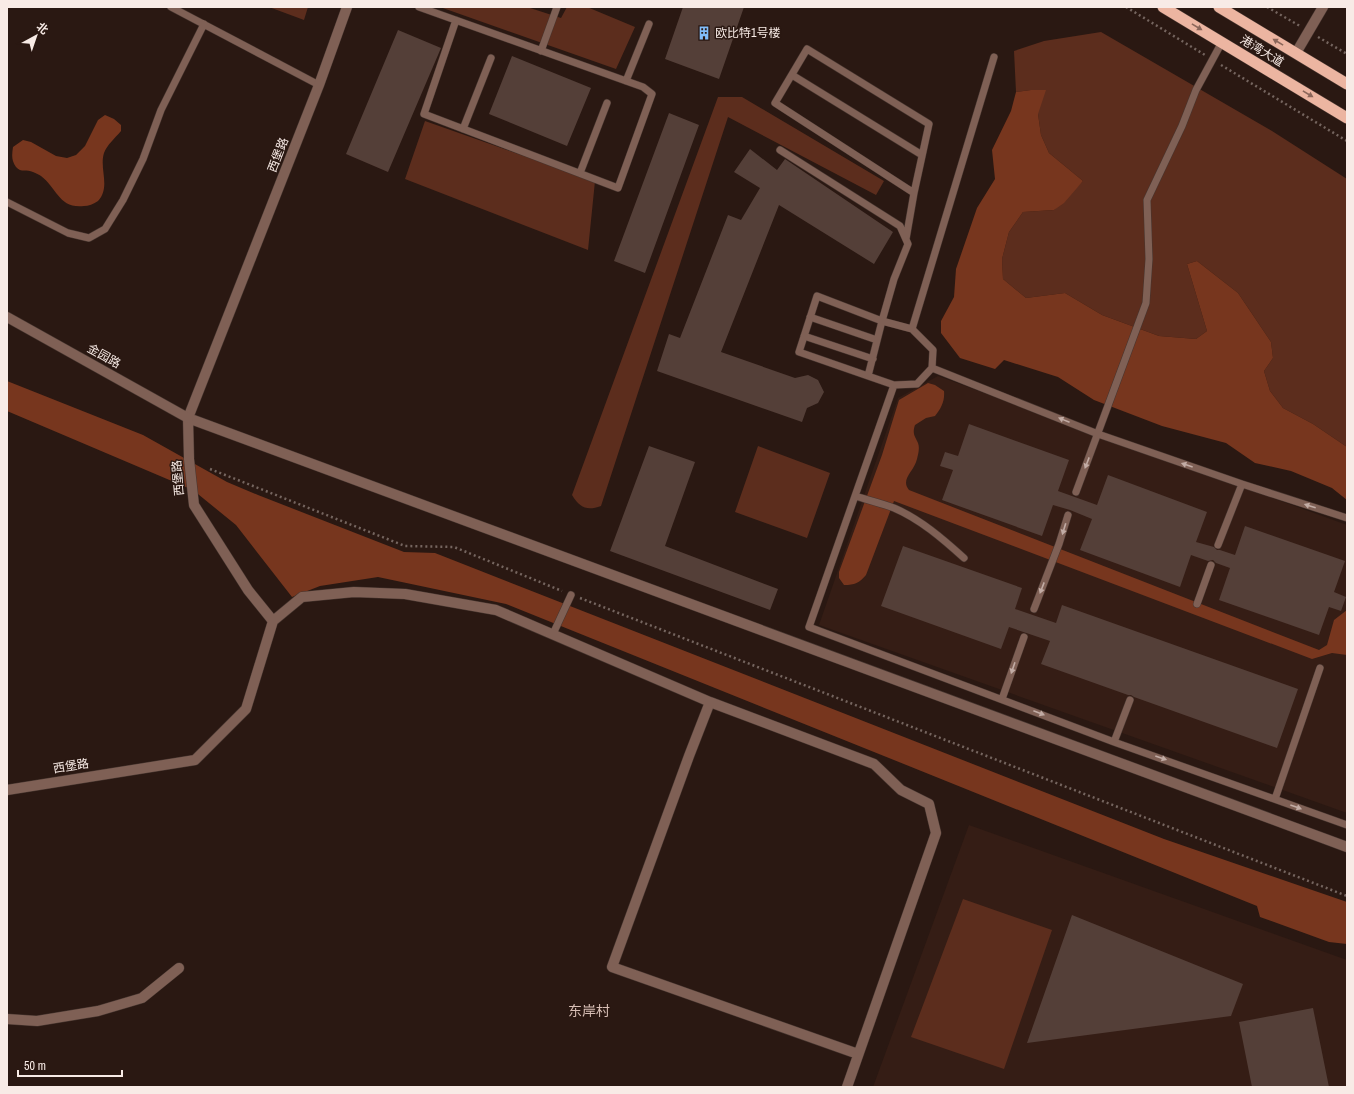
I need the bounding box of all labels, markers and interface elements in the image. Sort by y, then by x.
north arrow [16,16,56,56]
text: 北 [34,19,51,37]
one-way arrow [1191,24,1203,31]
building icon: 欧比特1号楼 [696,25,712,41]
place label: 欧比特1号楼 [715,25,780,41]
street label: 港湾大道 [1237,32,1287,70]
one-way arrow [1272,38,1284,45]
one-way arrow [1302,91,1314,98]
street label: 西堡路 [264,135,292,175]
street label: 金园路 [84,340,124,372]
one-way arrow [1058,417,1070,423]
one-way arrow [1083,457,1089,469]
street label: 西堡路 [168,459,188,497]
one-way arrow [1180,461,1192,467]
one-way arrow [1304,503,1316,509]
one-way arrow [1060,523,1066,536]
one-way arrow [1039,583,1045,595]
one-way arrow [1010,663,1016,675]
one-way arrow [1033,710,1044,716]
street label: 西堡路 [52,755,90,777]
one-way arrow [1155,756,1167,762]
one-way arrow [1291,804,1303,810]
district label: 东岸村 [568,1002,610,1020]
scale bar [18,1052,122,1078]
text: 50 m [24,1058,46,1074]

